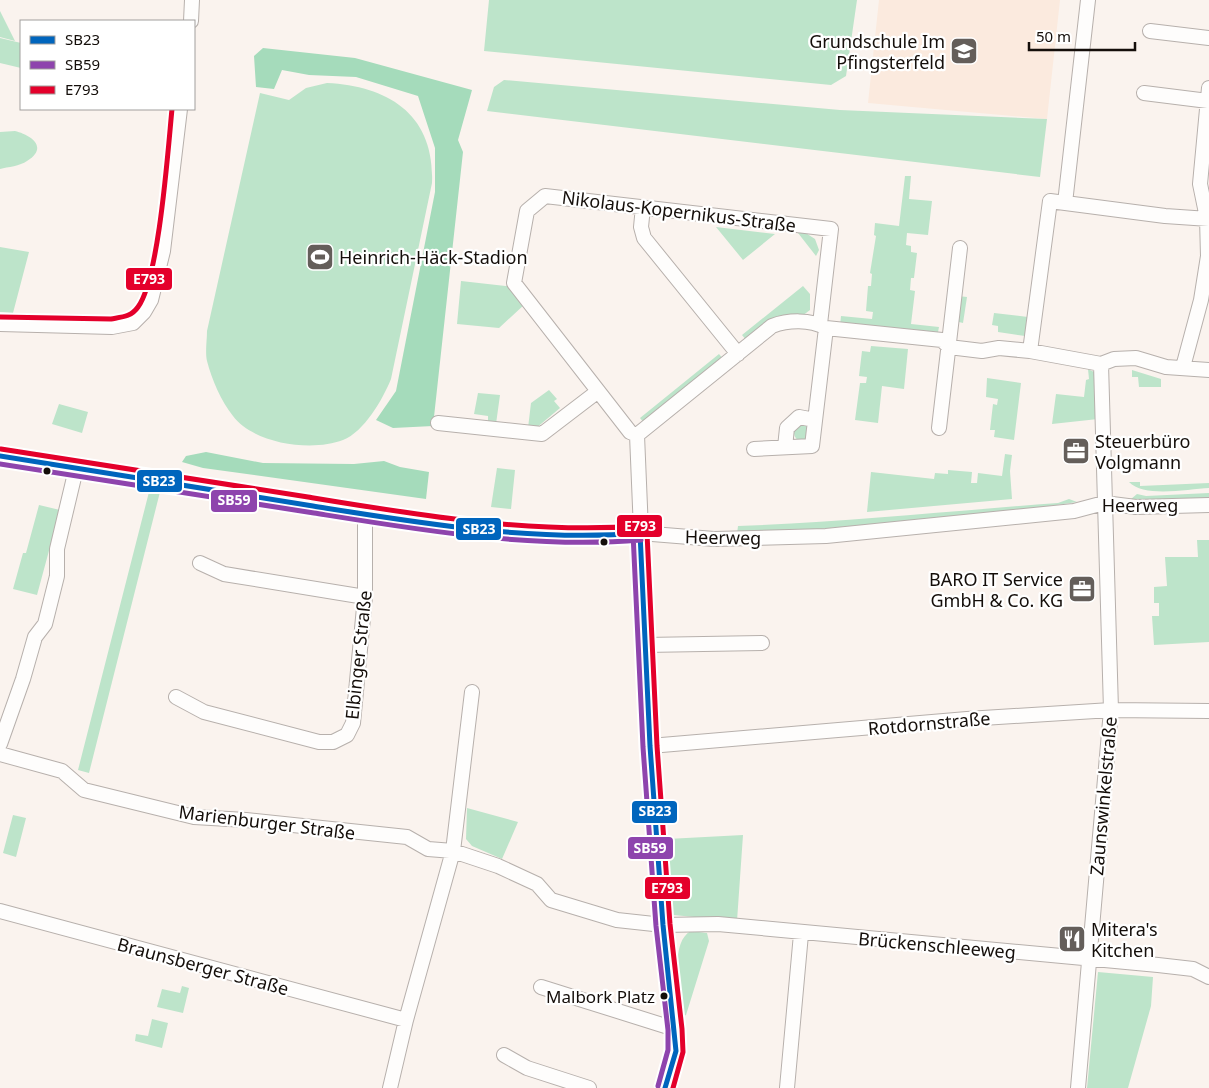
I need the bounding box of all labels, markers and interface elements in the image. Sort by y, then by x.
legend [20,20,195,110]
scale bar [1029,20,1135,52]
text: 50 m [1036,26,1071,46]
text: SB23 [65,29,100,49]
place label: Grundschule Im Pfingsterfeld [809,29,945,74]
school or university icon: Grundschule Im Pfingsterfeld [949,36,979,66]
text: SB59 [65,54,100,74]
text: E793 [65,79,99,99]
street label: Nikolaus-Kopernikus-Straße [561,185,797,237]
sports icon: Heinrich-Häck-Stadion [305,242,335,272]
place label: Heinrich-Häck-Stadion [339,245,528,269]
line badge: E793 [125,267,173,291]
text: E793 [133,269,165,288]
place label: Steuerbüro Volgmann [1095,429,1190,474]
office icon: Steuerbüro Volgmann [1061,436,1091,466]
unlabelled marker [42,466,52,476]
line badge: SB23 [136,469,183,493]
text: SB23 [142,471,176,490]
line badge: SB59 [210,489,258,513]
text: SB59 [217,490,251,509]
street label: Heerweg [1102,493,1178,517]
line badge: E793 [616,514,663,538]
text: E793 [624,516,656,535]
line badge: SB23 [455,517,502,541]
text: SB23 [462,519,496,538]
street label: Heerweg [685,524,761,550]
unlabelled marker [599,537,609,547]
place label: BARO IT Service GmbH & Co. KG [929,567,1063,612]
office icon: BARO IT Service GmbH & Co. KG [1067,574,1097,604]
street label: Elbinger Straße [339,589,377,721]
street label: Rotdornstraße [867,706,991,740]
street label: Zaunswinkelstraße [1084,716,1122,876]
street label: Marienburger Straße [177,799,357,845]
line badge: SB23 [631,800,678,824]
text: SB23 [638,801,672,820]
line badge: SB59 [627,836,674,860]
text: SB59 [633,838,667,857]
line badge: E793 [644,876,691,900]
text: E793 [651,878,683,897]
place label: Mitera's Kitchen [1091,917,1158,962]
restaurant icon: Mitera's Kitchen [1057,924,1087,954]
street label: Brückenschleeweg [857,926,1017,964]
street label: Braunsberger Straße [115,932,291,1000]
place label: Malbork Platz [546,985,655,1008]
marker: Malbork Platz [659,991,669,1001]

